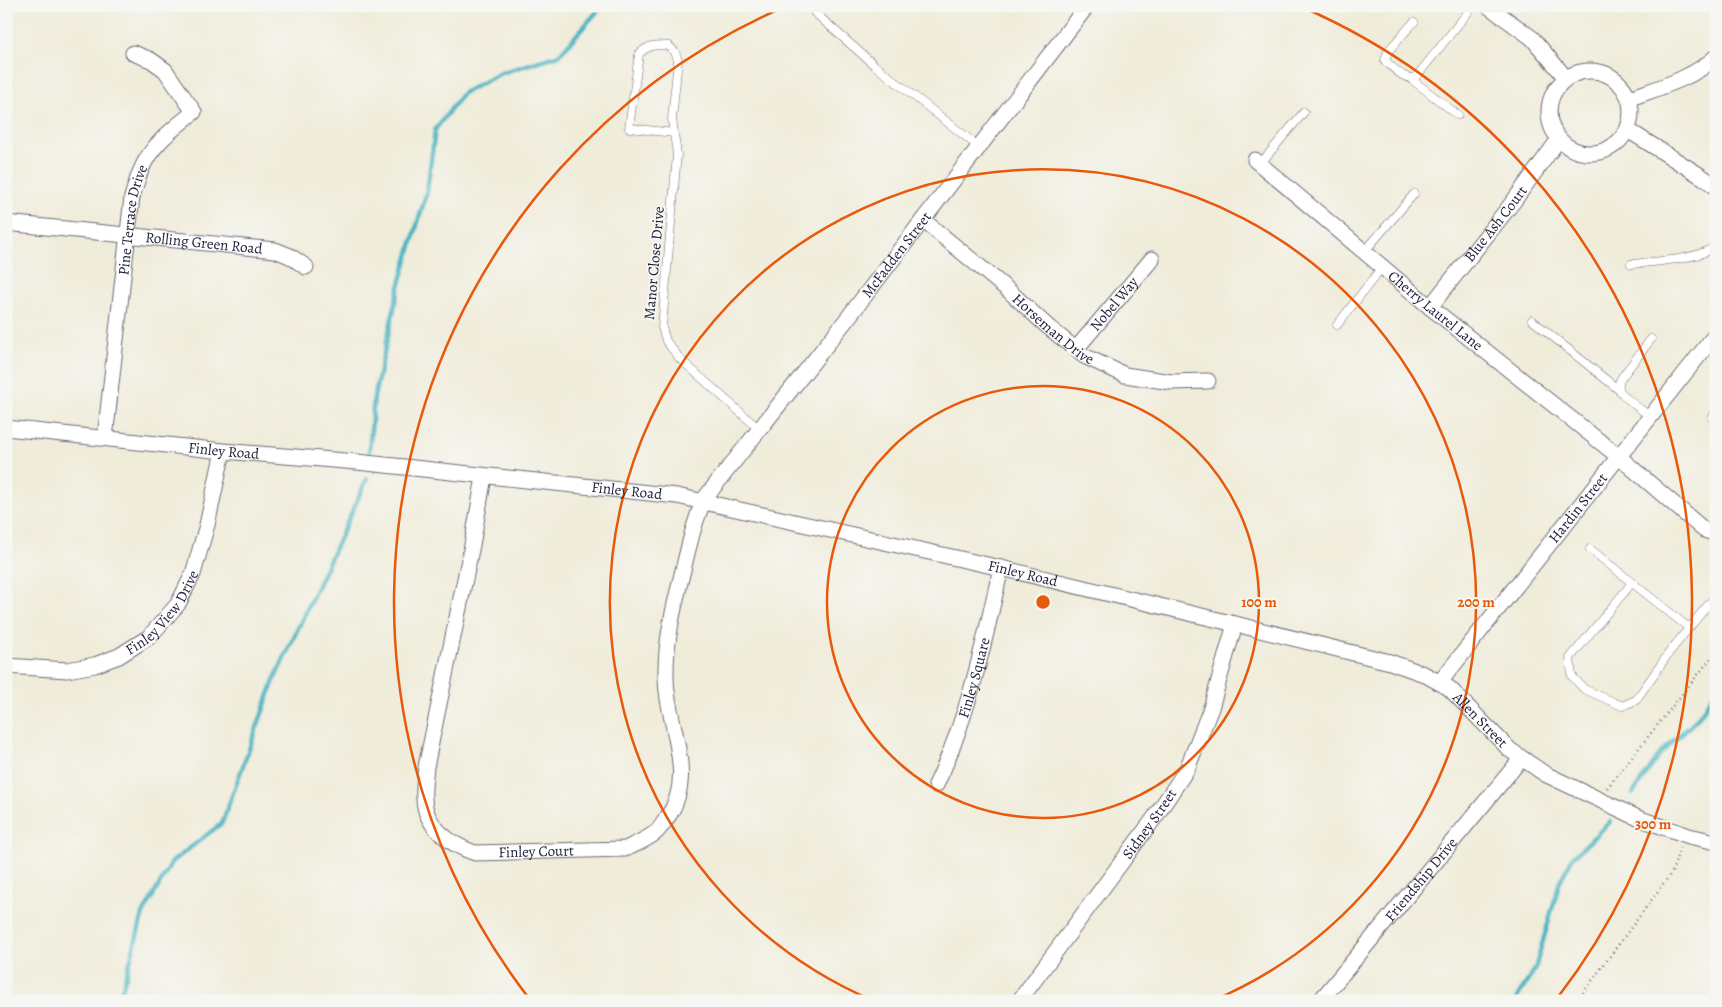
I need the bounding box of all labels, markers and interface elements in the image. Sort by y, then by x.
street label: Pine Terrace Drive [113,161,152,276]
street label: Blue Ash Court [1459,182,1532,266]
street label: Manor Close Drive [639,205,669,321]
street label: McFadden Street [857,207,936,302]
street label: Rolling Green Road [144,227,265,259]
street label: Cherry Laurel Lane [1384,266,1487,355]
street label: Nobel Way [1085,272,1143,335]
street label: Horseman Drive [1008,289,1097,369]
street label: Finley Road [187,437,261,464]
street label: Hardin Street [1544,469,1612,547]
street label: Finley Road [590,477,664,504]
street label: Finley Road [986,555,1061,591]
street label: Finley View Drive [122,566,203,659]
text: 100 m [1241,592,1277,612]
text: 200 m [1457,592,1495,612]
centre of rings [1034,593,1052,611]
street label: Finley Square [953,635,995,721]
street label: Allen Street [1448,687,1512,752]
street label: Sidney Street [1117,785,1181,863]
text: 300 m [1635,814,1672,834]
street label: Friendship Drive [1380,833,1462,926]
street label: Finley Court [498,840,574,862]

